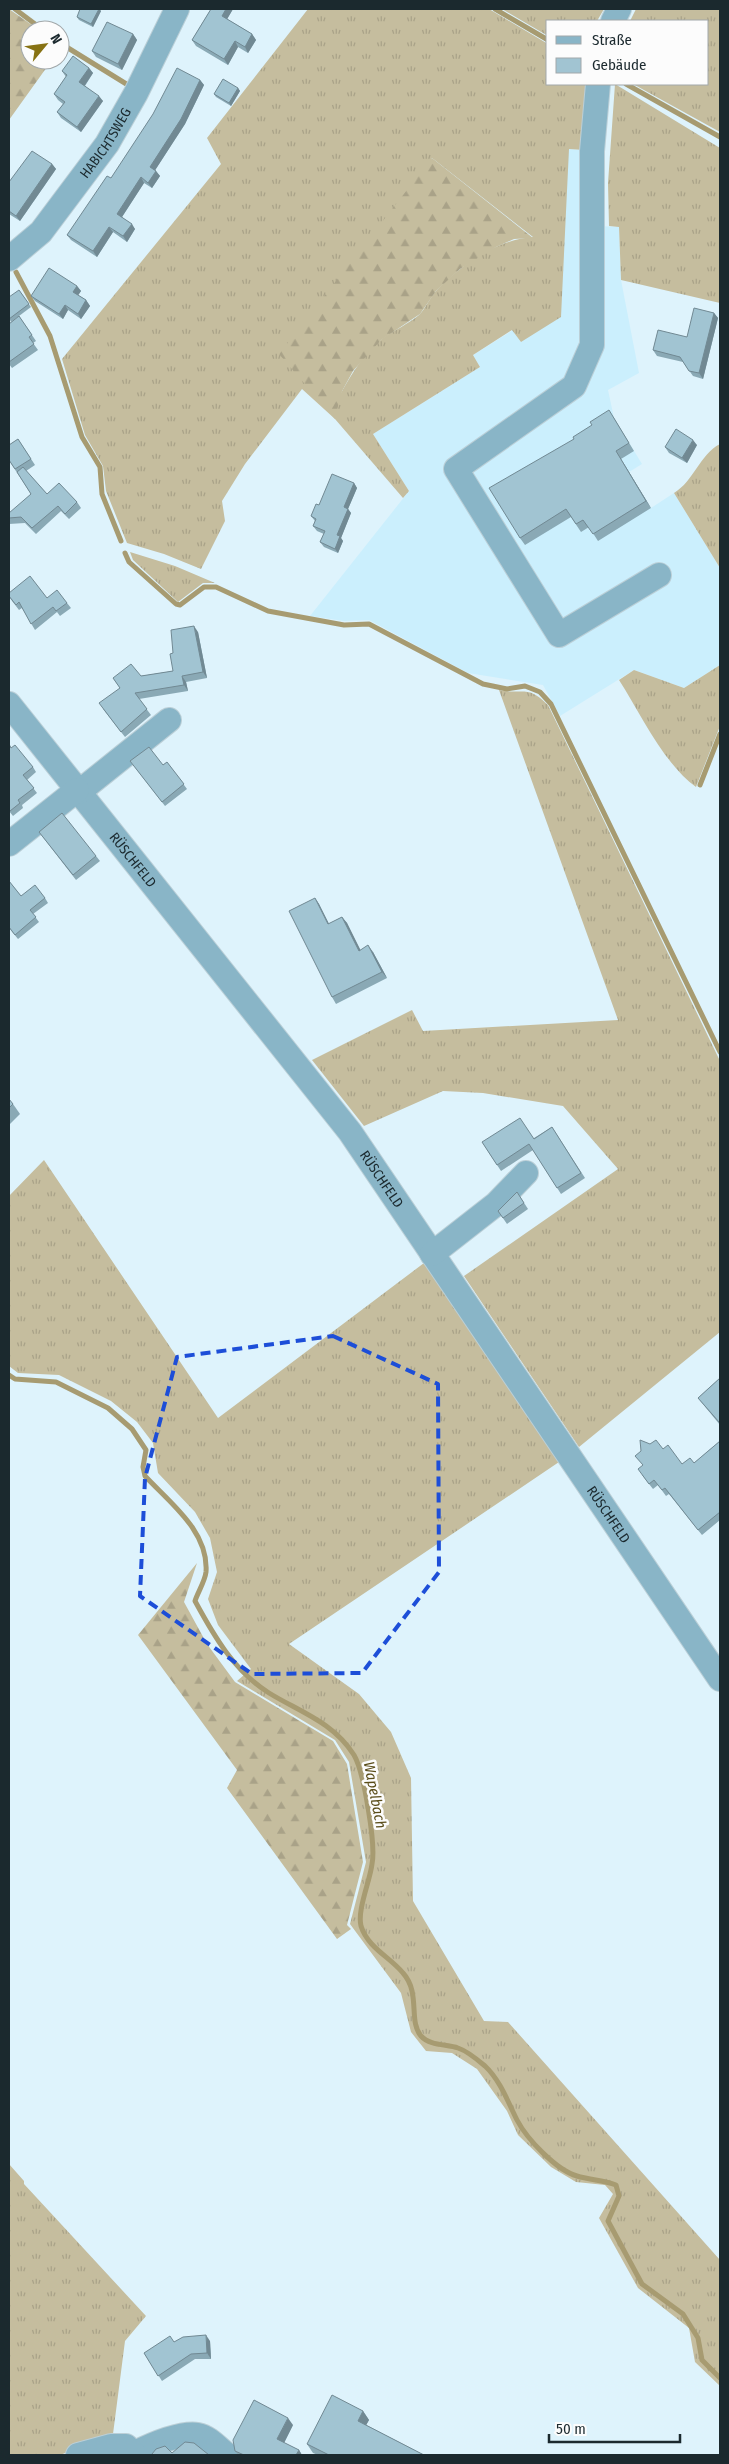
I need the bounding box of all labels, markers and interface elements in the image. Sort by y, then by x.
north arrow [20,20,70,70]
legend [546,20,709,85]
text: N [46,31,65,47]
text: Straße [592,31,632,49]
text: Gebäude [592,56,647,74]
street label: HABICHTSWEG [76,105,135,182]
street label: RÜSCHFELD [106,829,160,891]
street label: RÜSCHFELD [356,1147,407,1211]
street label: RÜSCHFELD [583,1483,634,1547]
water label: Wapelbach [360,1760,390,1830]
scale bar [549,2412,680,2444]
text: 50 m [556,2420,586,2438]

